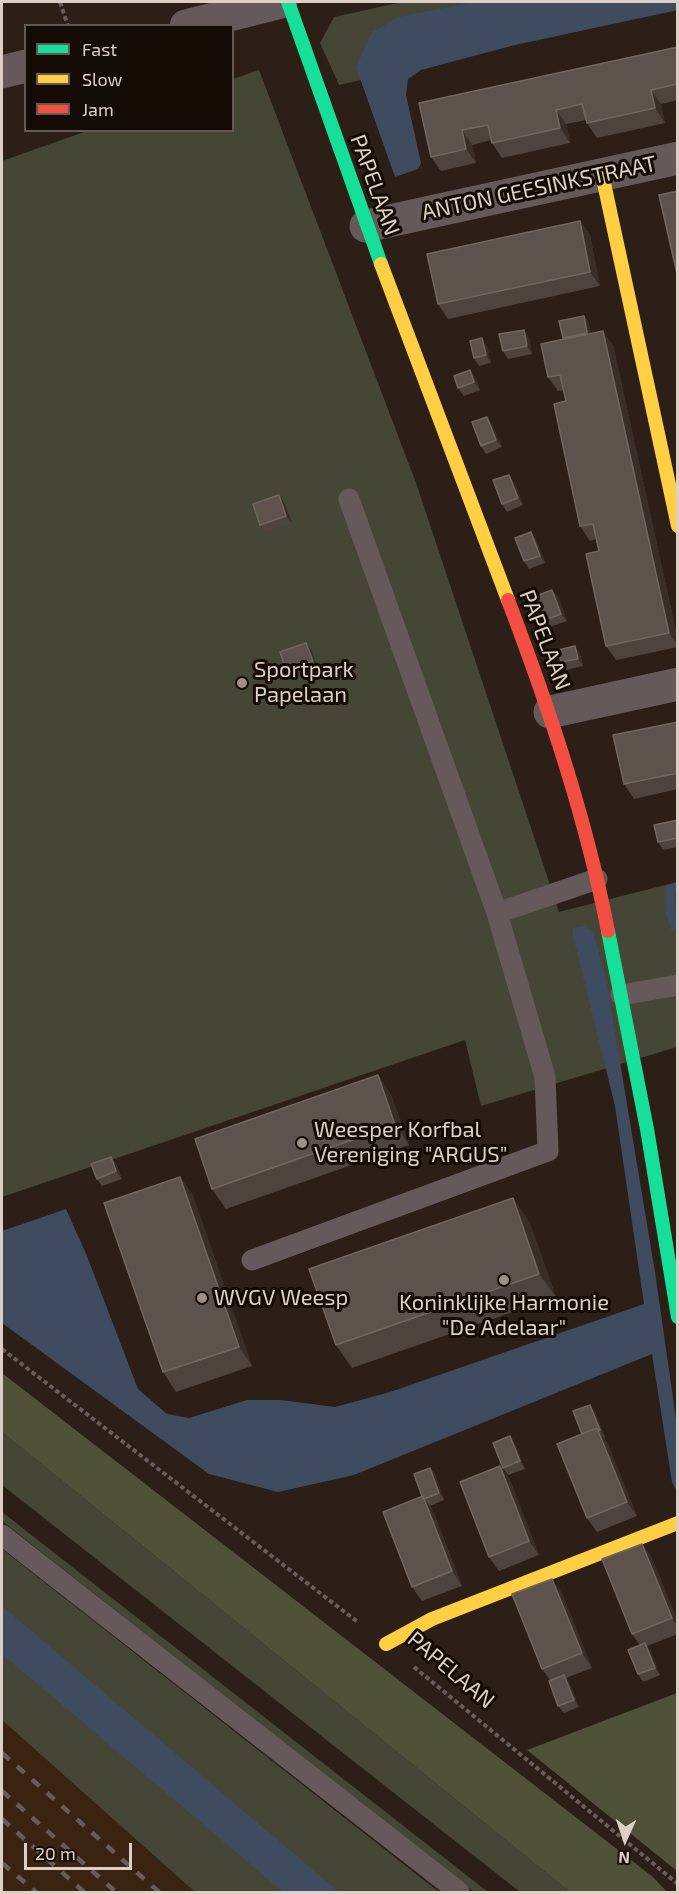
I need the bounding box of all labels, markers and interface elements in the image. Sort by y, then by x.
legend [24,24,234,132]
text: Fast [82,38,117,60]
text: Slow [82,68,122,90]
text: Jam [82,98,114,120]
street label: PAPELAAN [345,131,405,239]
street label: ANTON GEESINKSTRAAT [419,150,659,226]
street label: PAPELAAN [514,586,576,694]
place label: Sportpark Papelaan [254,657,354,708]
marker: Sportpark Papelaan [235,676,249,690]
place label: Weesper Korfbal Vereniging "ARGUS" [314,1117,507,1168]
marker: Weesper Korfbal Vereniging "ARGUS" [295,1136,309,1150]
marker: Koninklijke Harmonie "De Adelaar" [497,1273,511,1287]
place label: WVGV Weesp [214,1285,348,1311]
place label: Koninklijke Harmonie "De Adelaar" [399,1290,609,1342]
marker: WVGV Weesp [195,1291,209,1305]
street label: PAPELAAN [402,1626,500,1714]
north arrow [595,1810,655,1870]
scale bar [27,1831,135,1869]
text: 20 m [35,1842,76,1864]
text: N [618,1849,630,1868]

